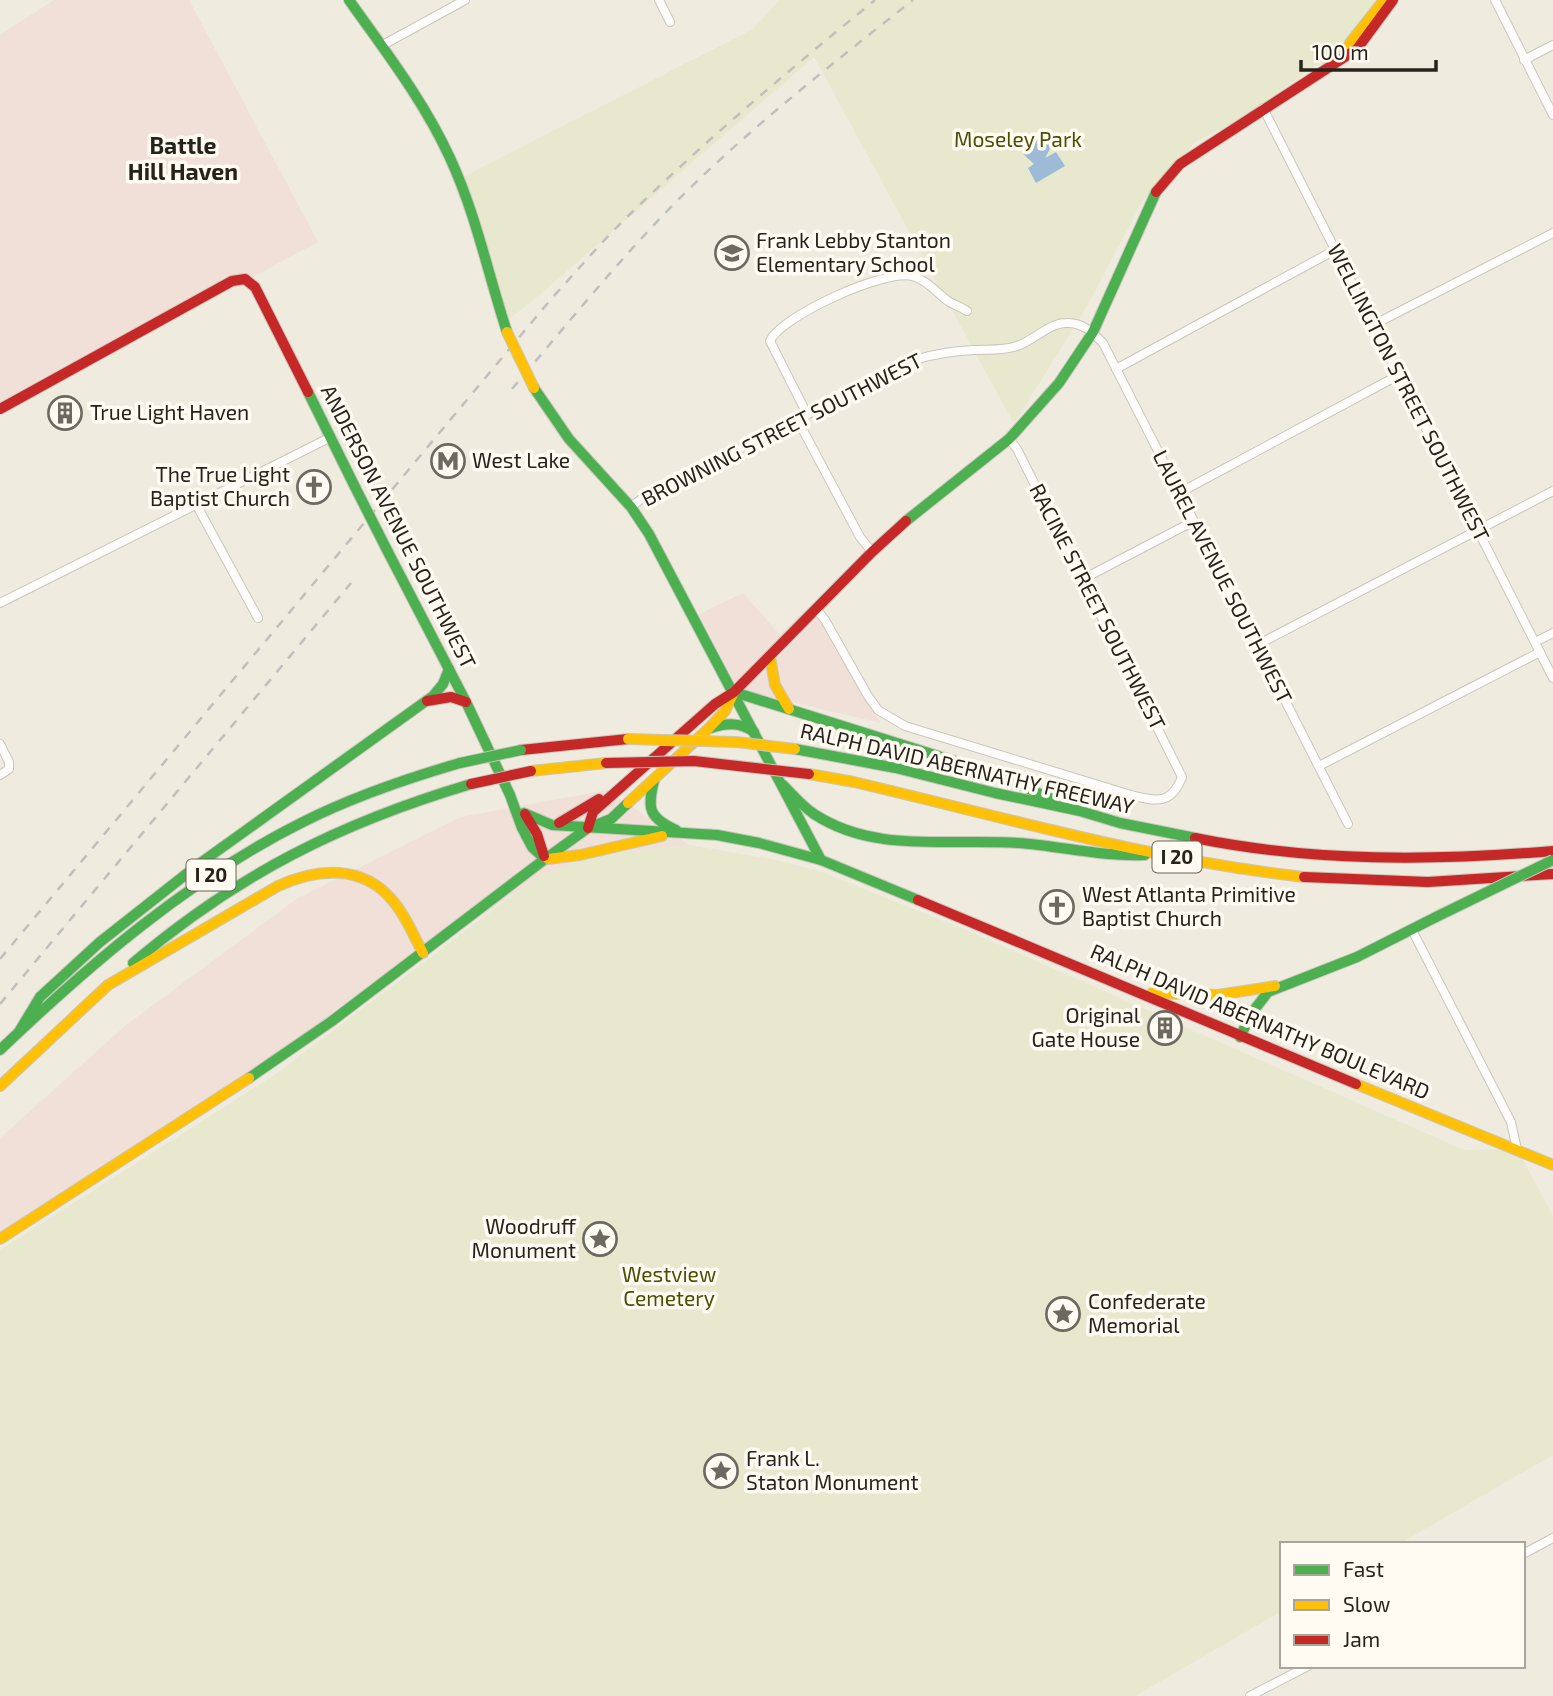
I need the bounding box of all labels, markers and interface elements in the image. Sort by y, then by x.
scale bar [1301,28,1436,72]
text: 100 m [1312,39,1369,64]
park label: Moseley Park [954,126,1082,151]
district label: Battle Hill Haven [128,131,238,185]
place label: Frank Lebby Stanton Elementary School [756,227,951,276]
school or university icon: Frank Lebby Stanton Elementary School [713,234,751,272]
street label: WELLINGTON STREET SOUTHWEST [1323,239,1496,545]
street label: BROWNING STREET SOUTHWEST [637,347,926,511]
street label: ANDERSON AVENUE SOUTHWEST [317,380,482,672]
building icon: True Light Haven [46,394,84,432]
place label: True Light Haven [90,399,249,424]
metro station icon: West Lake [429,442,467,480]
street label: LAUREL AVENUE SOUTHWEST [1148,446,1298,707]
place label: West Lake [472,447,570,472]
place label: The True Light Baptist Church [150,461,290,510]
church icon: The True Light Baptist Church [295,468,333,506]
street label: RACINE STREET SOUTHWEST [1025,479,1171,734]
street label: RALPH DAVID ABERNATHY FREEWAY [798,717,1137,818]
road number: I 20 [1152,842,1202,872]
road number: I 20 [186,860,235,890]
place label: West Atlanta Primitive Baptist Church [1082,881,1296,930]
church icon: West Atlanta Primitive Baptist Church [1038,888,1076,926]
street label: RALPH DAVID ABERNATHY BOULEVARD [1087,938,1434,1104]
place label: Original Gate House [1031,1002,1141,1051]
building icon: Original Gate House [1146,1009,1184,1047]
place label: Woodruff Monument [472,1213,577,1262]
place icon: Woodruff Monument [581,1220,619,1258]
park label: Westview Cemetery [622,1261,716,1310]
place label: Confederate Memorial [1088,1288,1206,1337]
place icon: Confederate Memorial [1044,1295,1082,1333]
place label: Frank L. Staton Monument [746,1445,918,1494]
place icon: Frank L. Staton Monument [702,1452,740,1490]
legend [1280,1542,1525,1668]
text: Fast [1343,1556,1384,1581]
text: Slow [1343,1591,1390,1616]
text: Jam [1343,1626,1380,1651]

